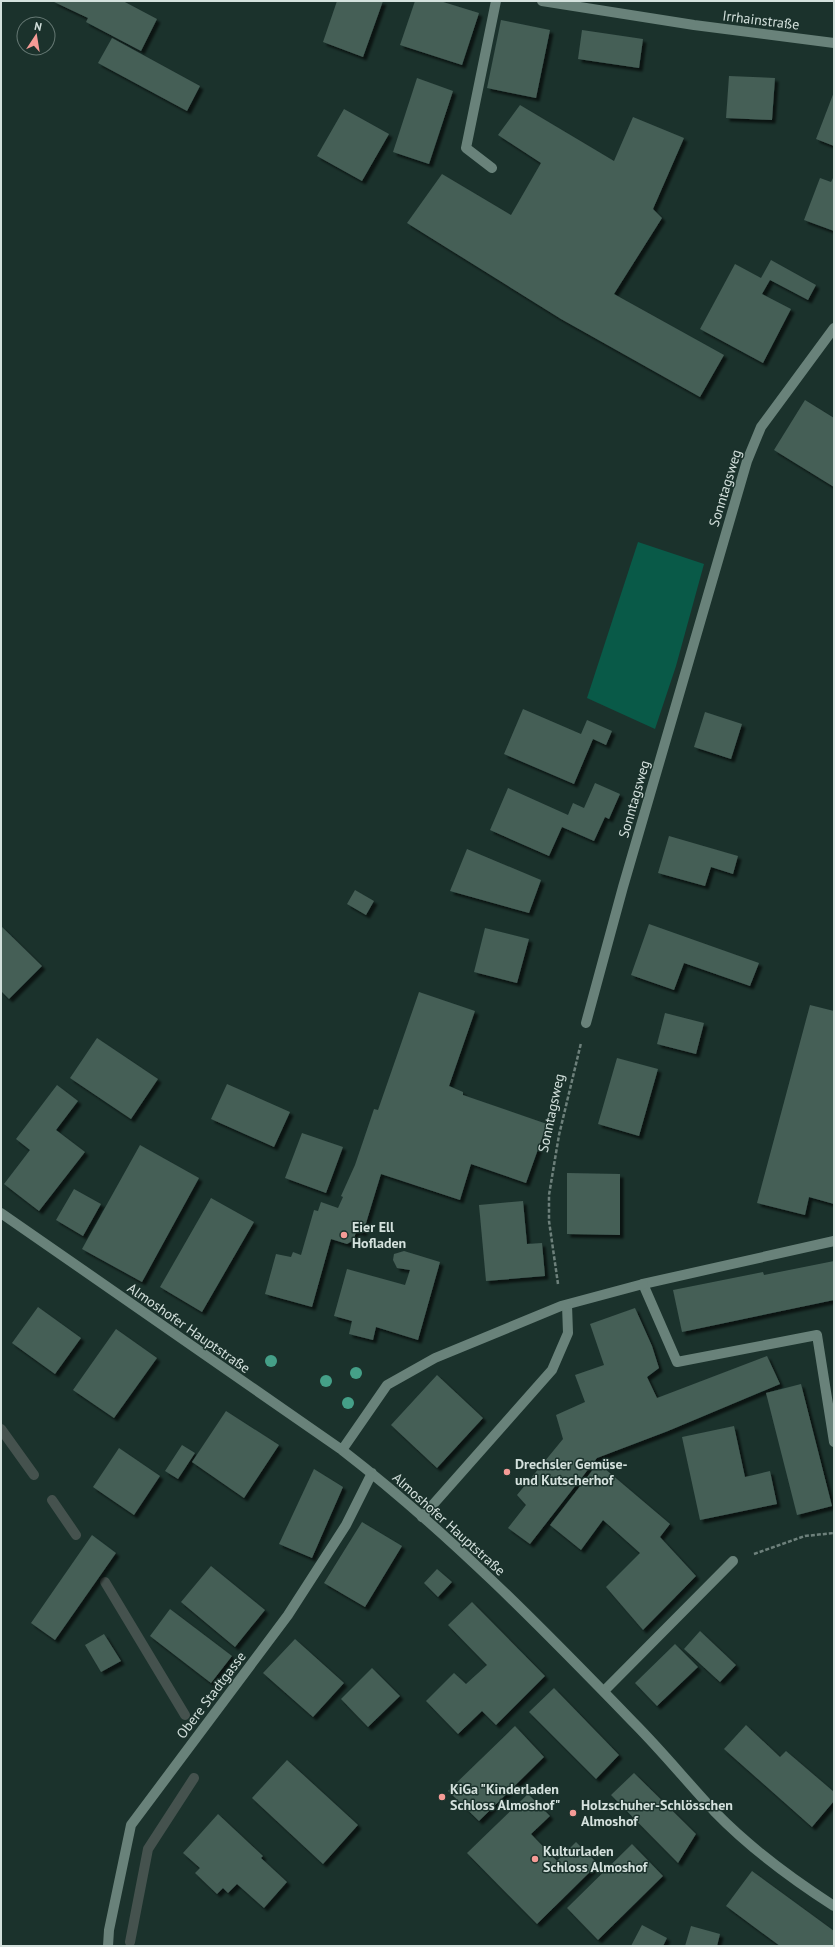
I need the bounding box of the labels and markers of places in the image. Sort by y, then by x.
place label: Eier Ell Hofladen [352,1218,406,1252]
marker: Eier Ell Hofladen [339,1230,349,1240]
place label: Drechsler Gemüse- und Kutscherhof [515,1455,628,1489]
marker: Drechsler Gemüse- und Kutscherhof [502,1467,512,1477]
place label: KiGa "Kinderladen Schloss Almoshof" [450,1780,560,1814]
marker: KiGa "Kinderladen Schloss Almoshof" [437,1792,447,1802]
place label: Holzschuher-Schlösschen Almoshof [581,1796,733,1830]
marker: Holzschuher-Schlösschen Almoshof [568,1808,578,1818]
place label: Kulturladen Schloss Almoshof [543,1842,649,1876]
marker: Kulturladen Schloss Almoshof [530,1854,540,1864]

